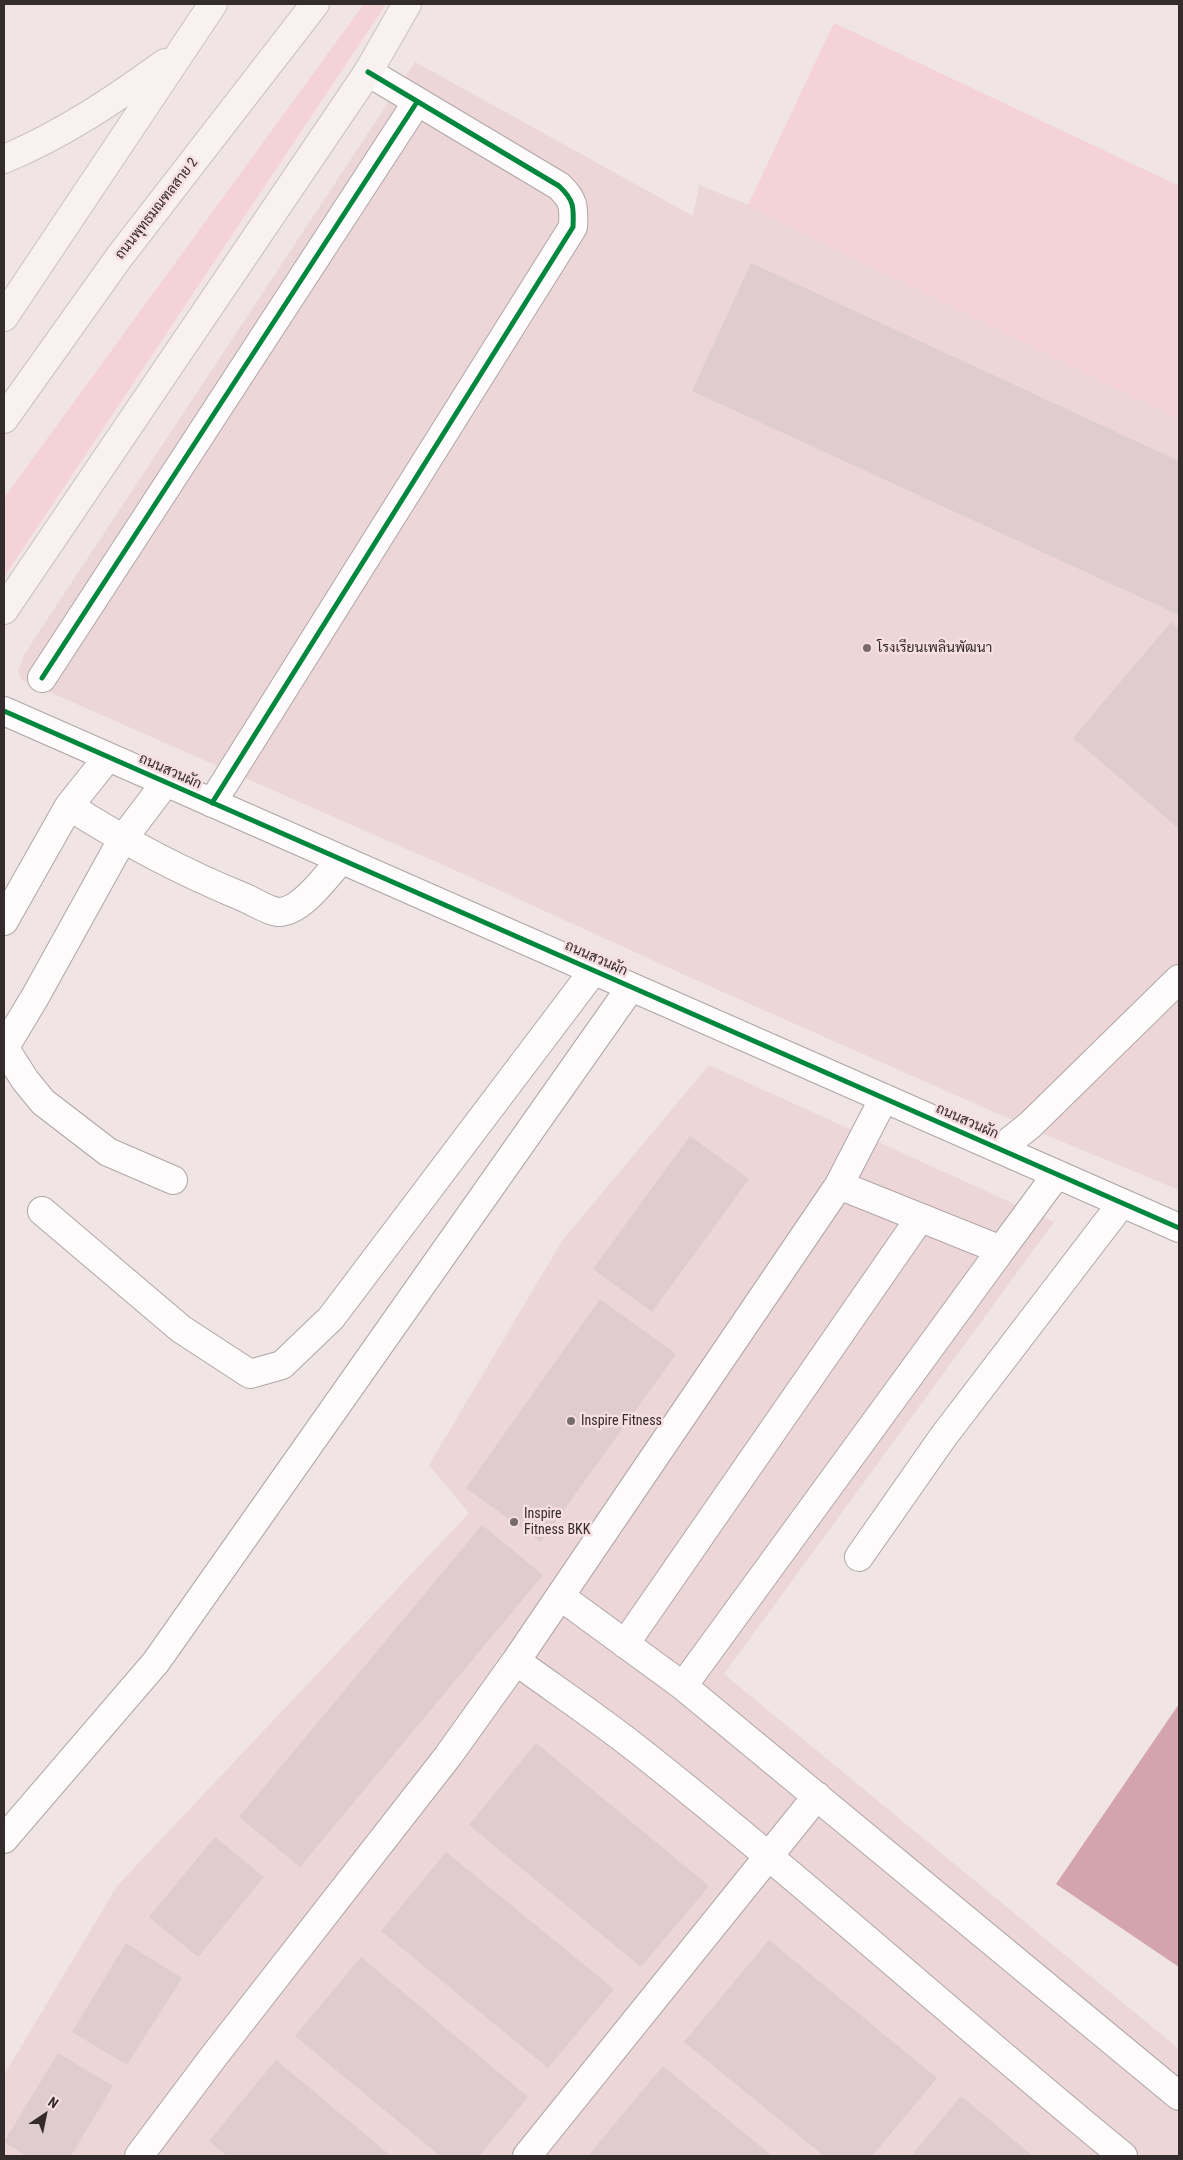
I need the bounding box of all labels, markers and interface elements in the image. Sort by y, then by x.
street label: ถนนพุทธมณฑลสาย 2 [112,155,202,263]
place label: โรงเรียนเพลินพัฒนา [877,640,992,656]
marker: โรงเรียนเพลินพัฒนา [861,642,873,654]
street label: ถนนสวนผัก [136,751,204,793]
street label: ถนนสวนผัก [562,938,630,980]
street label: ถนนสวนผัก [933,1101,1001,1143]
place label: Inspire Fitness [581,1413,662,1429]
marker: Inspire Fitness [565,1415,577,1427]
place label: Inspire Fitness BKK [524,1506,590,1538]
marker: Inspire Fitness BKK [508,1516,520,1528]
north arrow [20,2090,70,2140]
text: N [45,2094,61,2112]

